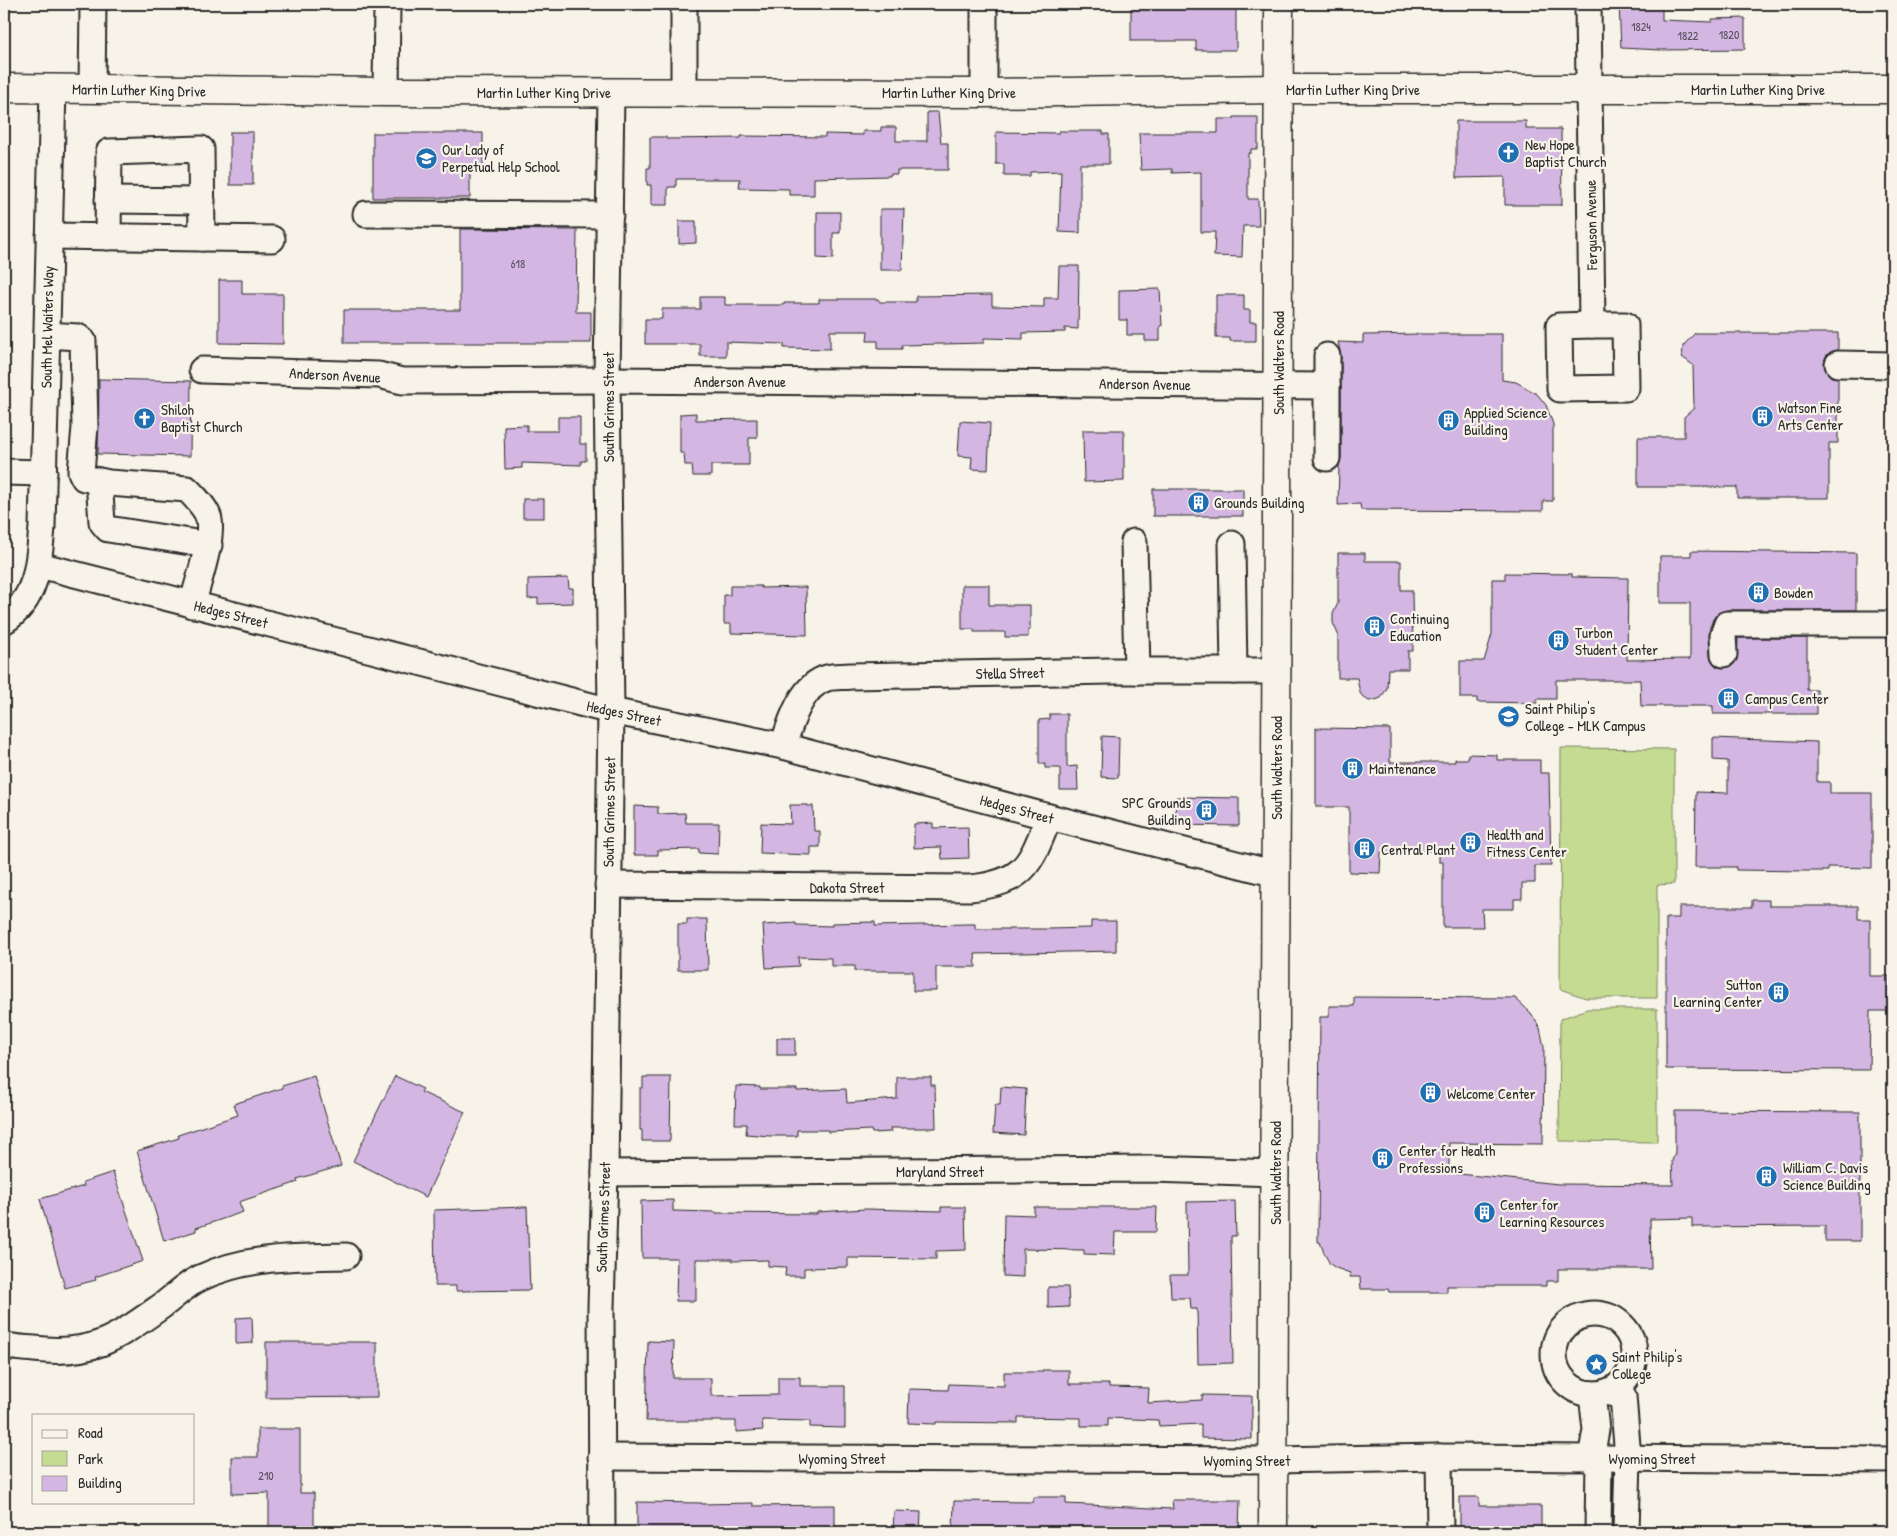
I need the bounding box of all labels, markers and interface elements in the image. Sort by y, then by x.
house number: 1824 [1631,18,1651,35]
house number: 1820 [1719,26,1739,43]
house number: 1822 [1678,27,1699,44]
street label: Martin Luther King Drive [72,78,206,102]
street label: Martin Luther King Drive [1286,79,1420,100]
street label: Martin Luther King Drive [1691,79,1825,100]
street label: Martin Luther King Drive [477,82,611,103]
street label: Martin Luther King Drive [882,82,1016,103]
place label: New Hope Baptist Church [1525,134,1606,172]
place label: Our Lady of Perpetual Help School [442,139,560,177]
church icon: New Hope Baptist Church [1497,141,1521,165]
school or university icon: Our Lady of Perpetual Help School [414,146,438,170]
street label: Ferguson Avenue [1580,180,1602,271]
house number: 618 [511,255,525,272]
street label: South Mel Waiters Way [35,266,59,388]
street label: South Walters Road [1268,311,1289,415]
street label: South Grimes Street [598,351,619,462]
street label: Anderson Avenue [289,362,381,388]
street label: Anderson Avenue [694,371,786,392]
street label: Anderson Avenue [1099,373,1191,395]
place label: Watson Fine Arts Center [1778,397,1844,435]
place label: Shiloh Baptist Church [161,399,242,437]
place label: Applied Science Building [1464,402,1547,440]
building icon: Watson Fine Arts Center [1750,404,1774,428]
church icon: Shiloh Baptist Church [133,406,157,430]
building icon: Applied Science Building [1436,409,1460,433]
building icon: Grounds Building [1186,490,1210,514]
place label: Grounds Building [1214,492,1305,513]
building icon: Bowden [1746,580,1770,604]
place label: Bowden [1774,582,1813,603]
street label: Hedges Street [192,595,271,634]
place label: Continuing Education [1390,608,1449,646]
building icon: Continuing Education [1362,615,1386,639]
place label: Turbon Student Center [1575,622,1658,660]
building icon: Turbon Student Center [1547,629,1571,653]
street label: Stella Street [975,662,1045,684]
building icon: Campus Center [1717,686,1741,710]
place label: Campus Center [1745,688,1829,709]
street label: Hedges Street [585,695,664,731]
place label: Saint Philip's College - MLK Campus [1525,698,1646,736]
school or university icon: Saint Philip's College - MLK Campus [1497,705,1521,729]
street label: South Walters Road [1266,716,1287,820]
street label: South Grimes Street [598,756,620,867]
building icon: Maintenance [1341,756,1365,780]
place label: Maintenance [1369,758,1436,779]
street label: Hedges Street [978,789,1057,829]
place label: SPC Grounds Building [1122,792,1191,830]
building icon: SPC Grounds Building [1195,799,1219,823]
place label: Health and Fitness Center [1486,824,1567,862]
building icon: Health and Fitness Center [1459,831,1483,855]
building icon: Central Plant [1353,837,1377,861]
place label: Central Plant [1381,839,1456,860]
street label: Dakota Street [810,877,885,898]
place label: Sutton Learning Center [1674,974,1762,1012]
building icon: Sutton Learning Center [1766,981,1790,1005]
building icon: Welcome Center [1419,1081,1443,1105]
place label: Welcome Center [1447,1083,1536,1104]
street label: South Walters Road [1265,1121,1286,1225]
place label: Center for Health Professions [1399,1140,1495,1178]
building icon: Center for Health Professions [1371,1147,1395,1171]
place label: William C. Davis Science Building [1783,1157,1871,1195]
street label: South Grimes Street [591,1161,615,1273]
street label: Maryland Street [896,1161,985,1182]
building icon: William C. Davis Science Building [1755,1164,1779,1188]
place label: Center for Learning Resources [1500,1194,1604,1232]
building icon: Center for Learning Resources [1472,1201,1496,1225]
place label: Saint Philip's College [1612,1346,1683,1384]
place icon: Saint Philip's College [1584,1353,1608,1377]
legend [32,1414,195,1504]
text: Road [78,1422,103,1443]
text: Park [78,1448,103,1469]
street label: Wyoming Street [798,1448,886,1469]
street label: Wyoming Street [1608,1448,1696,1469]
street label: Wyoming Street [1203,1450,1291,1471]
house number: 210 [258,1467,274,1484]
text: Building [78,1472,122,1493]

